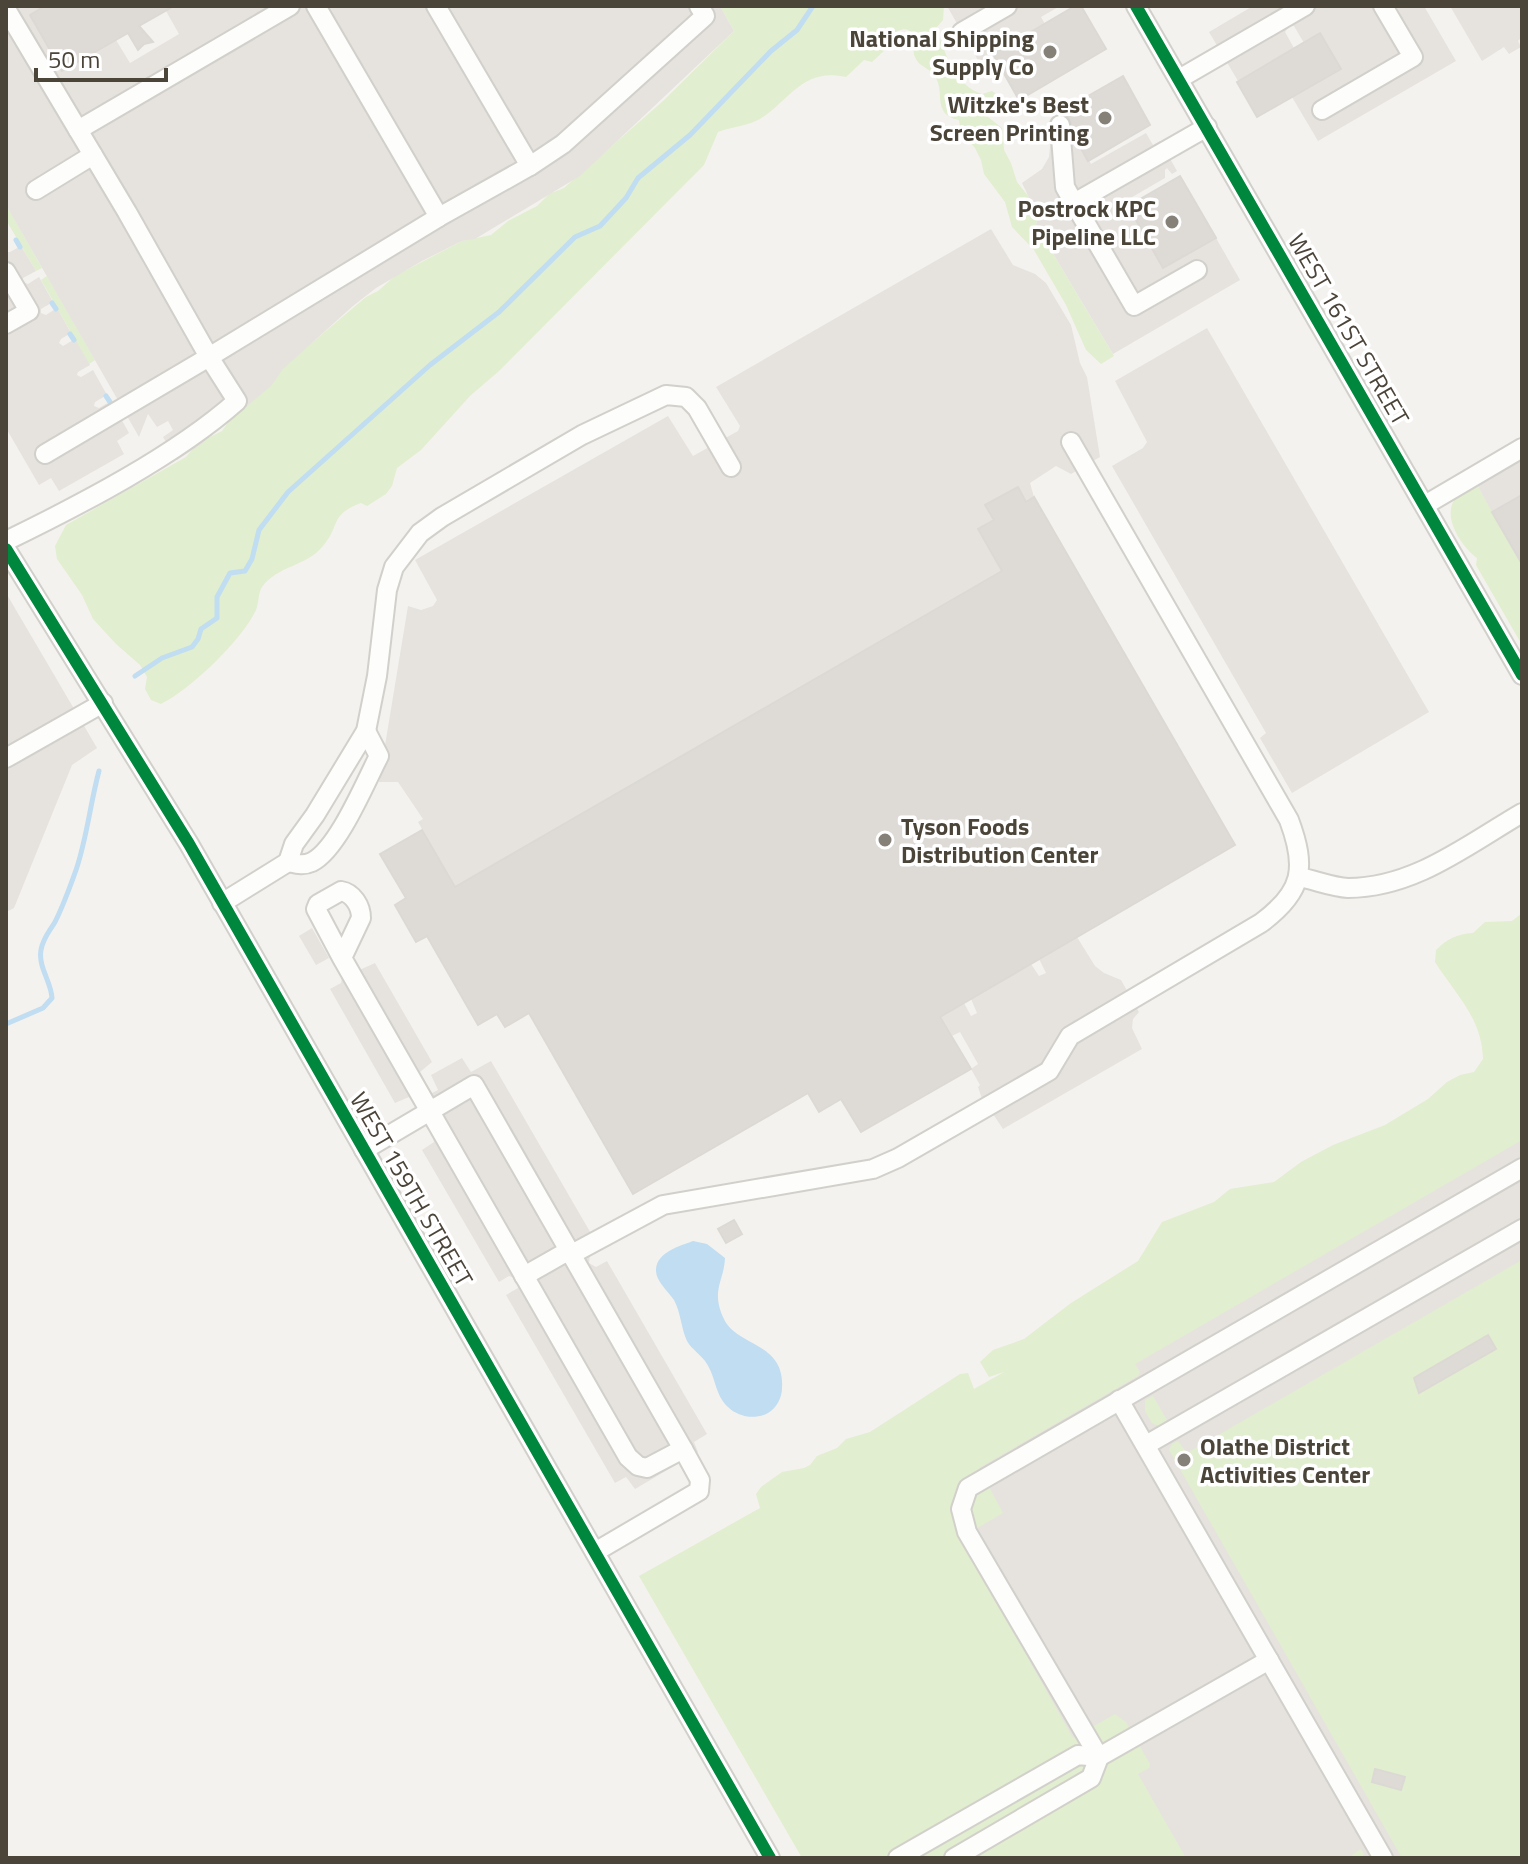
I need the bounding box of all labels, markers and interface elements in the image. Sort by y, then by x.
place label: National Shipping Supply Co [849,20,1034,84]
scale bar [36,32,166,82]
text: 50 m [48,41,100,77]
marker: National Shipping Supply Co [1041,43,1059,61]
place label: Witzke's Best Screen Printing [930,86,1089,150]
marker: Witzke's Best Screen Printing [1096,109,1114,127]
place label: Postrock KPC Pipeline LLC [1018,190,1156,254]
marker: Postrock KPC Pipeline LLC [1163,213,1181,231]
street label: WEST 161ST STREET [1279,226,1419,432]
place label: Tyson Foods Distribution Center [901,808,1099,872]
marker: Tyson Foods Distribution Center [876,831,894,849]
street label: WEST 159TH STREET [342,1085,483,1293]
place label: Olathe District Activities Center [1200,1428,1370,1492]
marker: Olathe District Activities Center [1175,1451,1193,1469]

